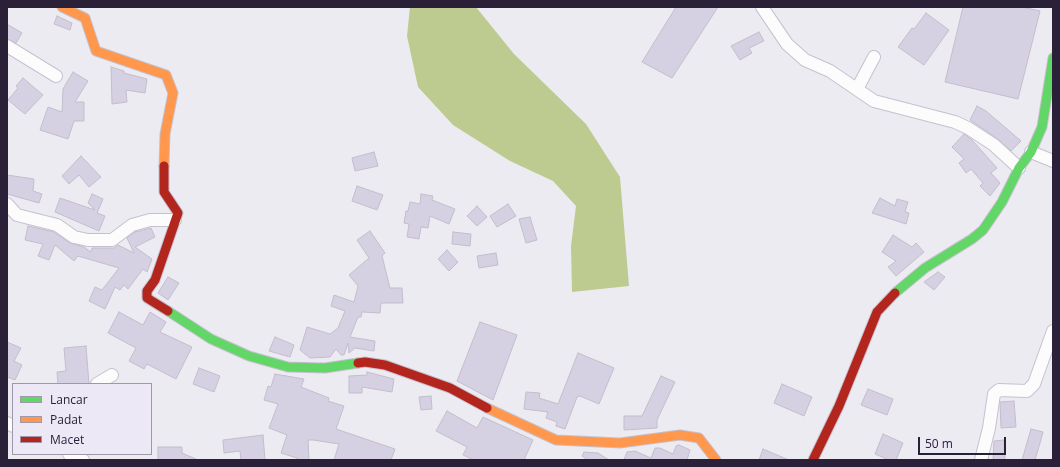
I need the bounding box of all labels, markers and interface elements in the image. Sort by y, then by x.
legend [12,383,152,455]
text: Lancar [50,391,88,408]
text: Padat [50,411,82,428]
scale bar [920,429,1008,455]
text: Macet [50,431,84,448]
text: 50 m [925,435,953,452]

